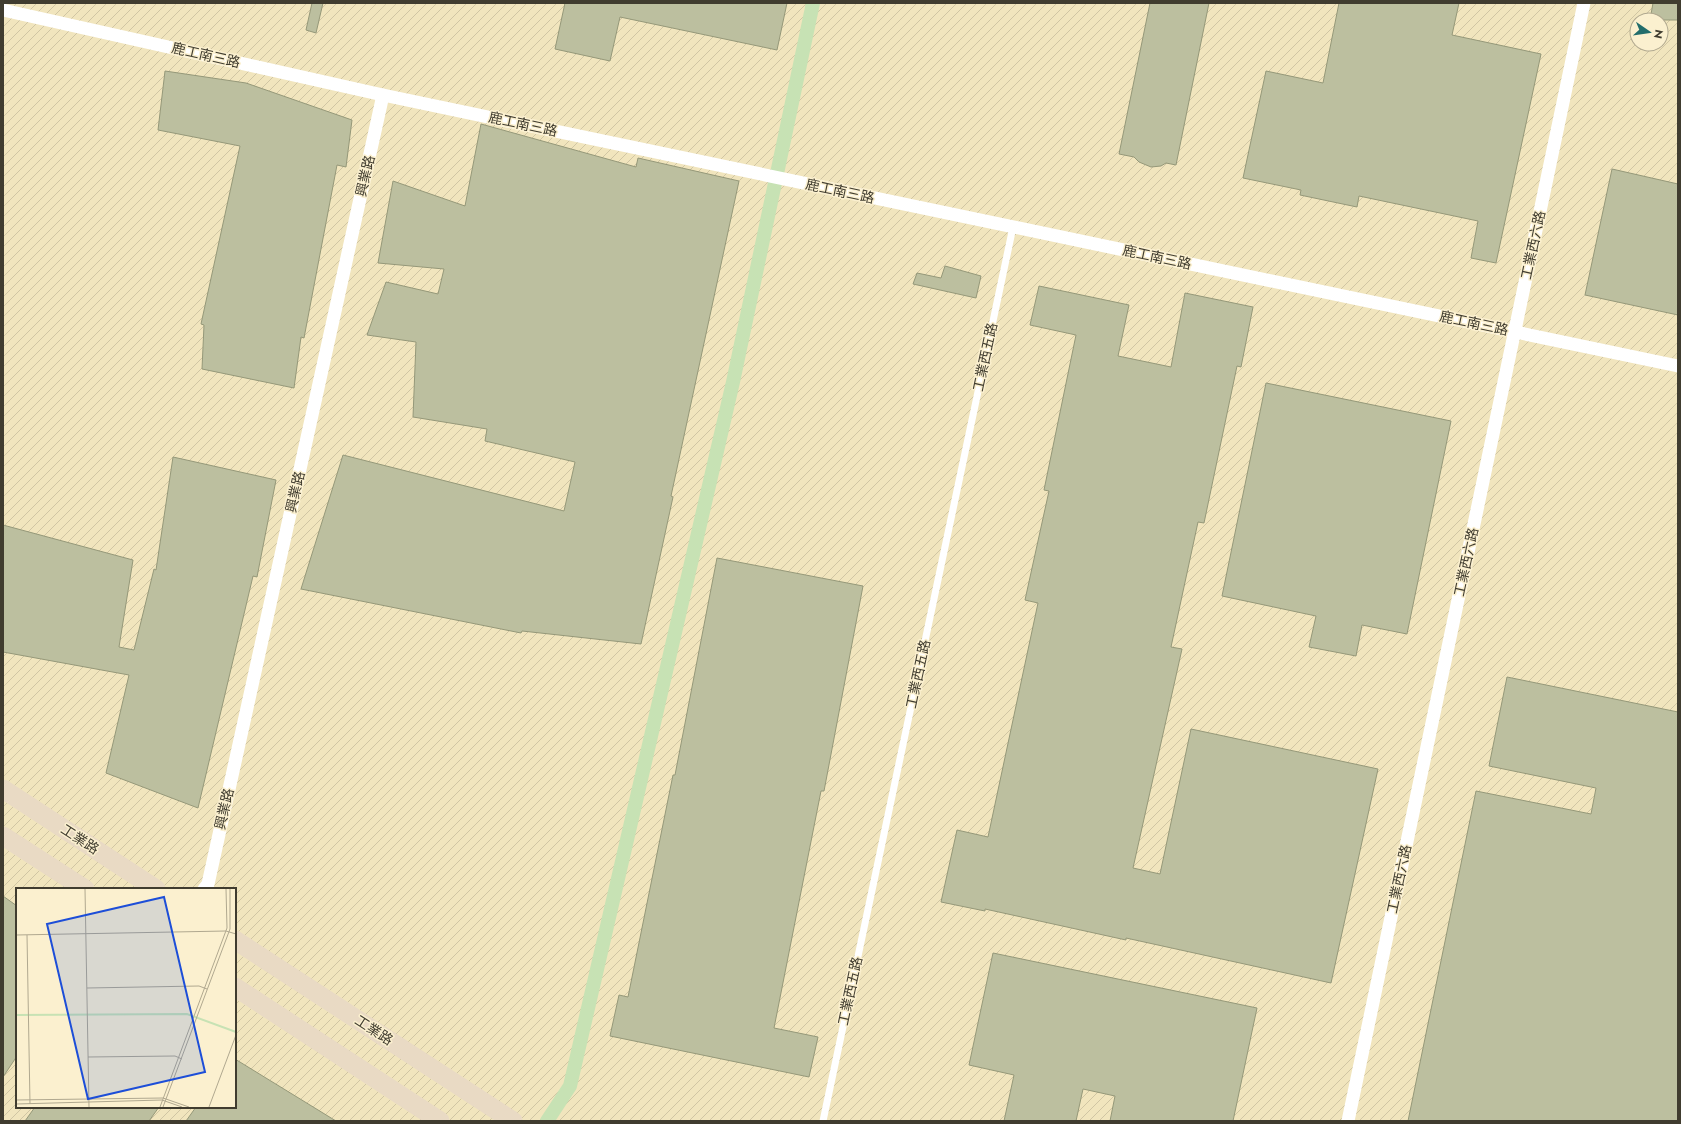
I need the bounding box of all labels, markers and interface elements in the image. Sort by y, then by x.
north arrow [1629,12,1669,52]
text: N [1650,28,1668,40]
street label: 鹿工南三路 [170,37,242,73]
street label: 鹿工南三路 [487,107,559,141]
street label: 興業路 [351,153,379,199]
street label: 鹿工南三路 [804,174,876,208]
street label: 工業西六路 [1516,209,1550,281]
street label: 鹿工南三路 [1121,240,1193,274]
street label: 鹿工南三路 [1438,306,1510,340]
street label: 工業西五路 [968,321,1002,393]
street label: 興業路 [281,469,309,515]
street label: 工業西六路 [1449,526,1483,598]
street label: 工業西五路 [901,638,935,710]
street label: 興業路 [210,786,238,832]
street label: 工業路 [57,819,103,859]
street label: 工業西六路 [1382,843,1416,915]
inset map [16,888,236,1108]
street label: 工業西五路 [833,955,867,1027]
street label: 工業路 [351,1010,397,1050]

